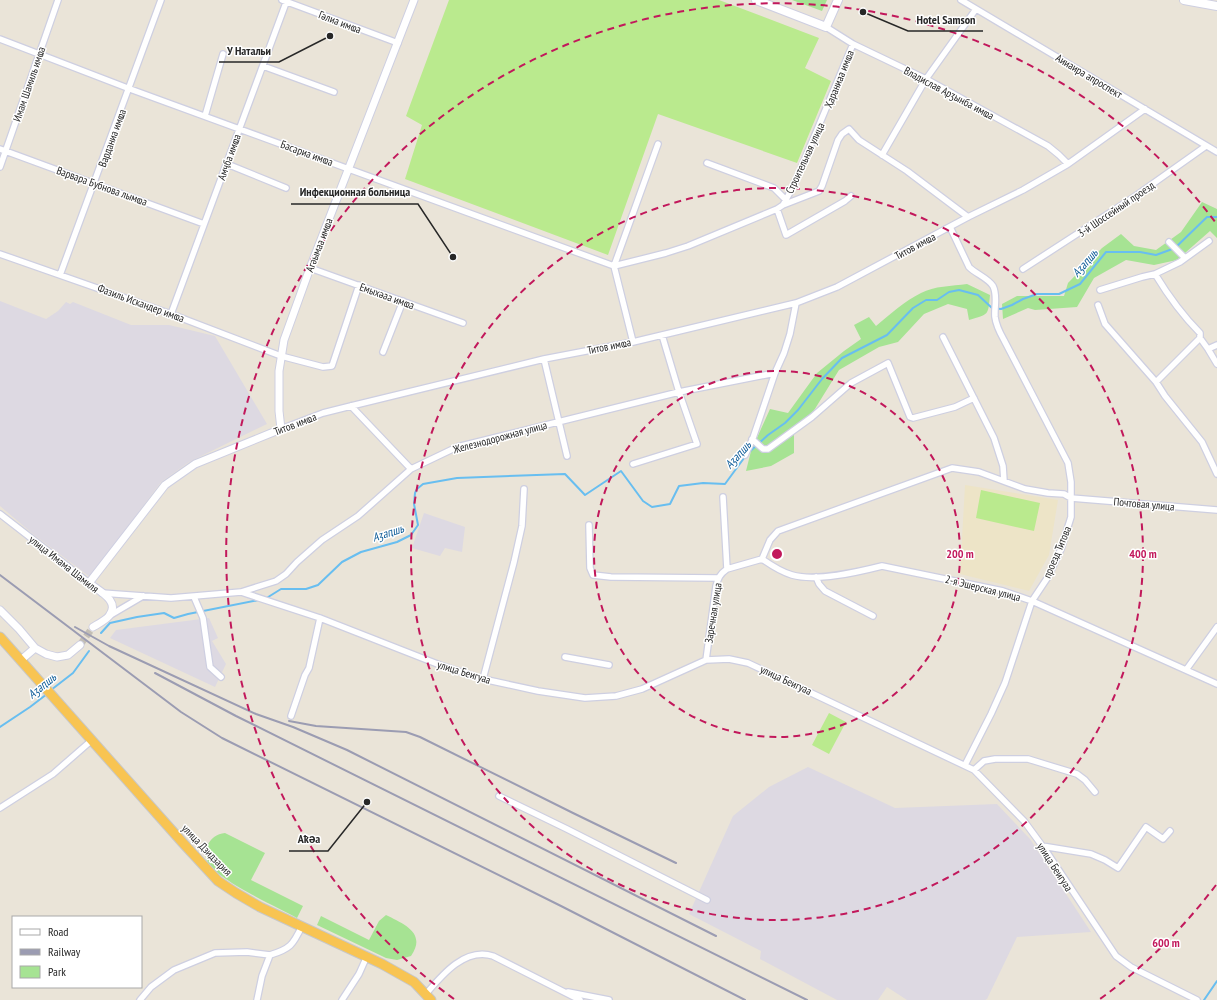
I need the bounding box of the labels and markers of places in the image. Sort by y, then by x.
callout: Hotel Samson [908,7,983,31]
callout: У Натальи [219,38,279,62]
callout: Инфекционная больница [291,180,418,204]
centre of rings [770,547,784,561]
callout: Аҟəа [289,827,328,851]

